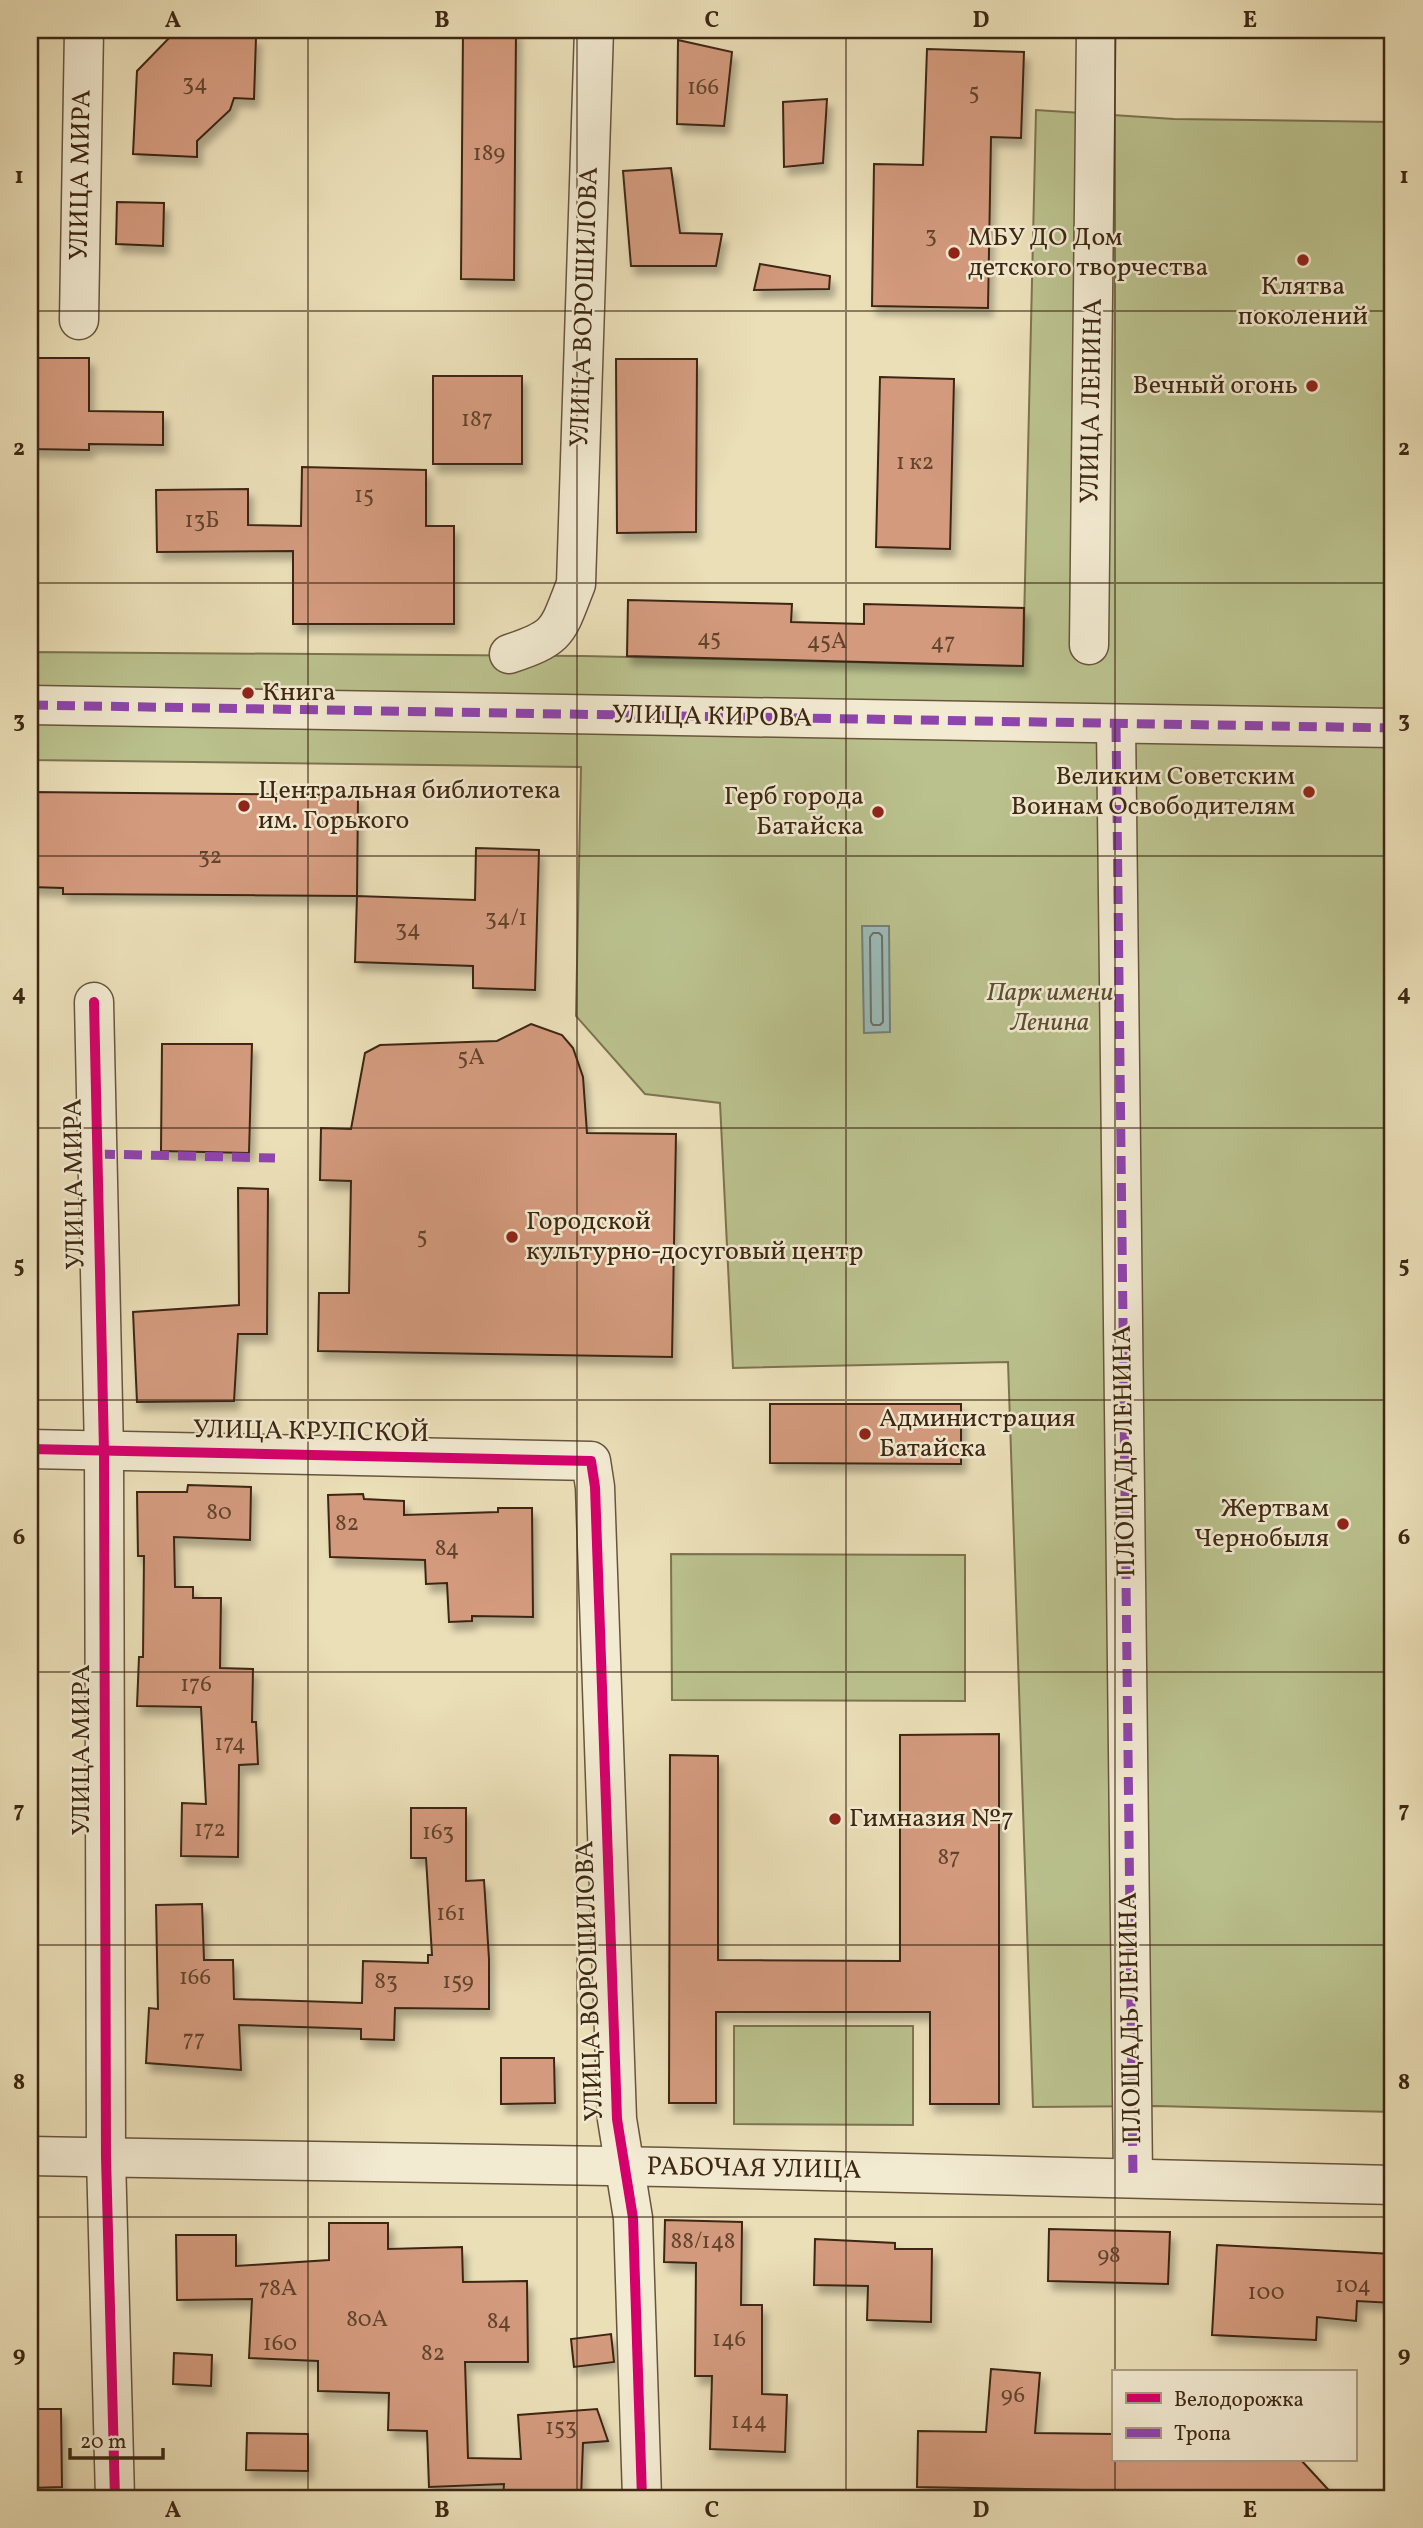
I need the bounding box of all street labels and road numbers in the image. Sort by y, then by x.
street label: УЛИЦА МИРА [62,89,100,261]
street label: УЛИЦА ВОРОШИЛОВА [562,166,608,448]
street label: УЛИЦА ЛЕНИНА [1072,298,1112,504]
street label: УЛИЦА КИРОВА [612,697,812,737]
street label: УЛИЦА МИРА [56,1098,94,1270]
street label: ПЛОЩАДЬ ЛЕНИНА [1105,1325,1145,1577]
street label: УЛИЦА КРУПСКОЙ [192,1412,430,1452]
street label: УЛИЦА МИРА [64,1664,100,1836]
street label: УЛИЦА ВОРОШИЛОВА [567,1840,613,2122]
street label: ПЛОЩАДЬ ЛЕНИНА [1111,1892,1151,2144]
street label: РАБОЧАЯ УЛИЦА [646,2149,862,2189]

